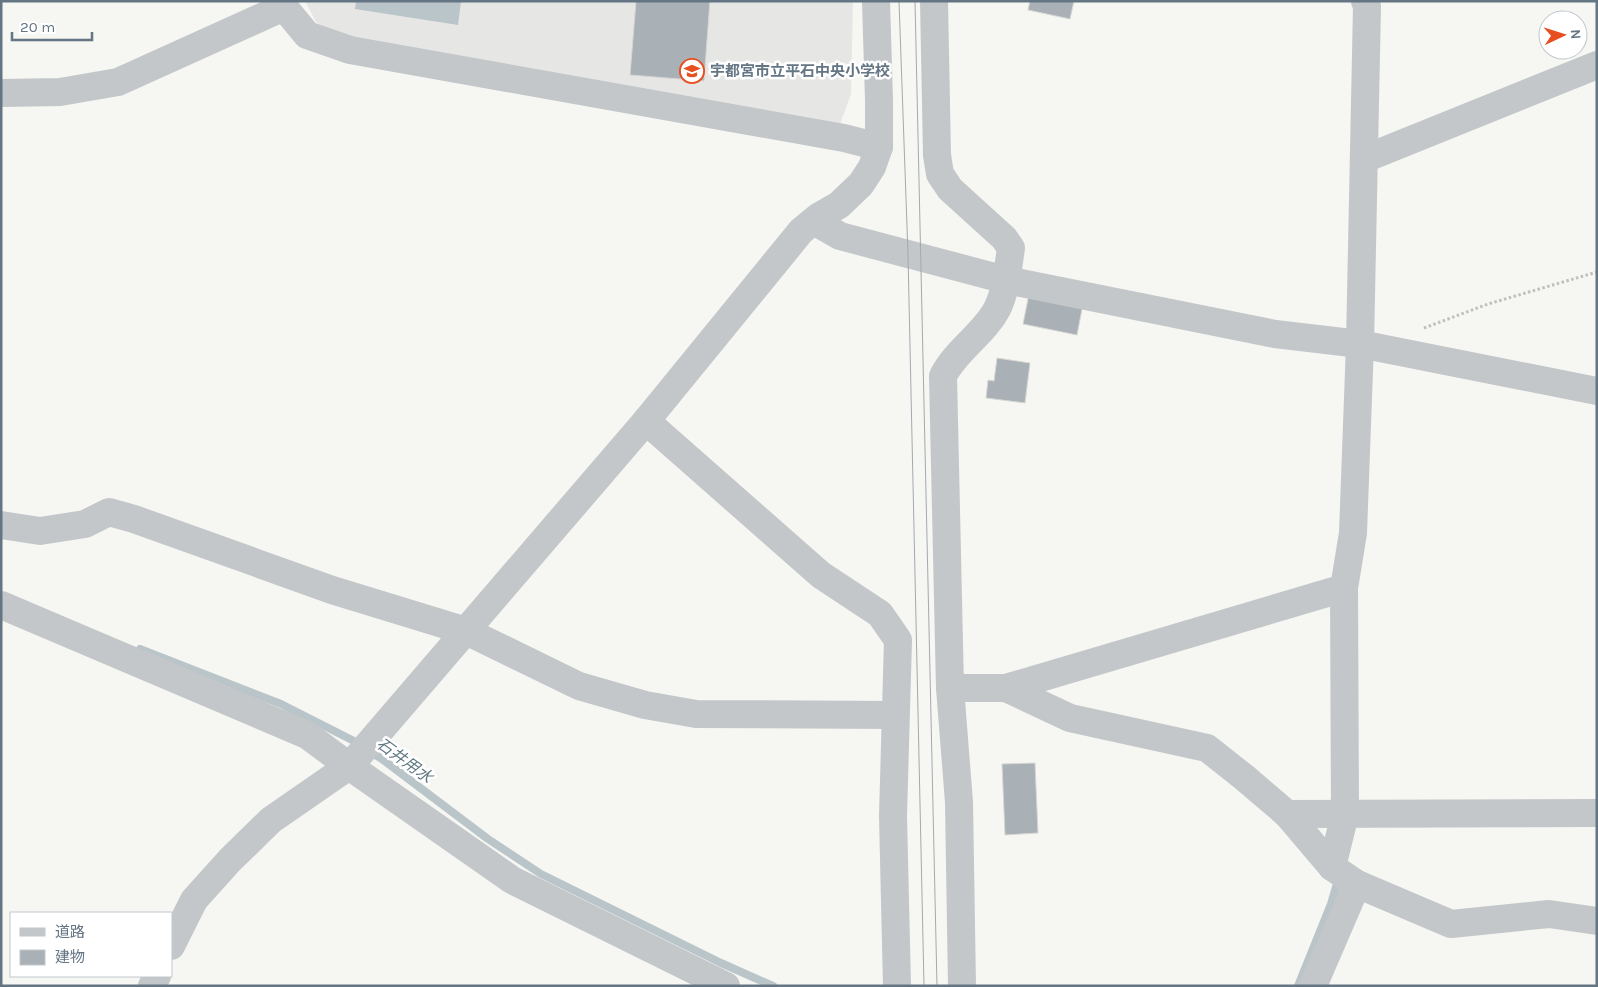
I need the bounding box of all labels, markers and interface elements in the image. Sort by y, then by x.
scale bar [12,10,92,42]
north arrow [1538,10,1588,60]
text: 20 m [20,18,55,36]
text: N [1567,29,1584,40]
school or university icon: 宇都宮市立平石中央小学校 [679,58,705,84]
place label: 宇都宮市立平石中央小学校 [710,62,890,80]
water label: 石井用水 [373,734,438,788]
legend [10,912,172,977]
text: 道路 [55,923,85,941]
text: 建物 [55,948,85,966]

